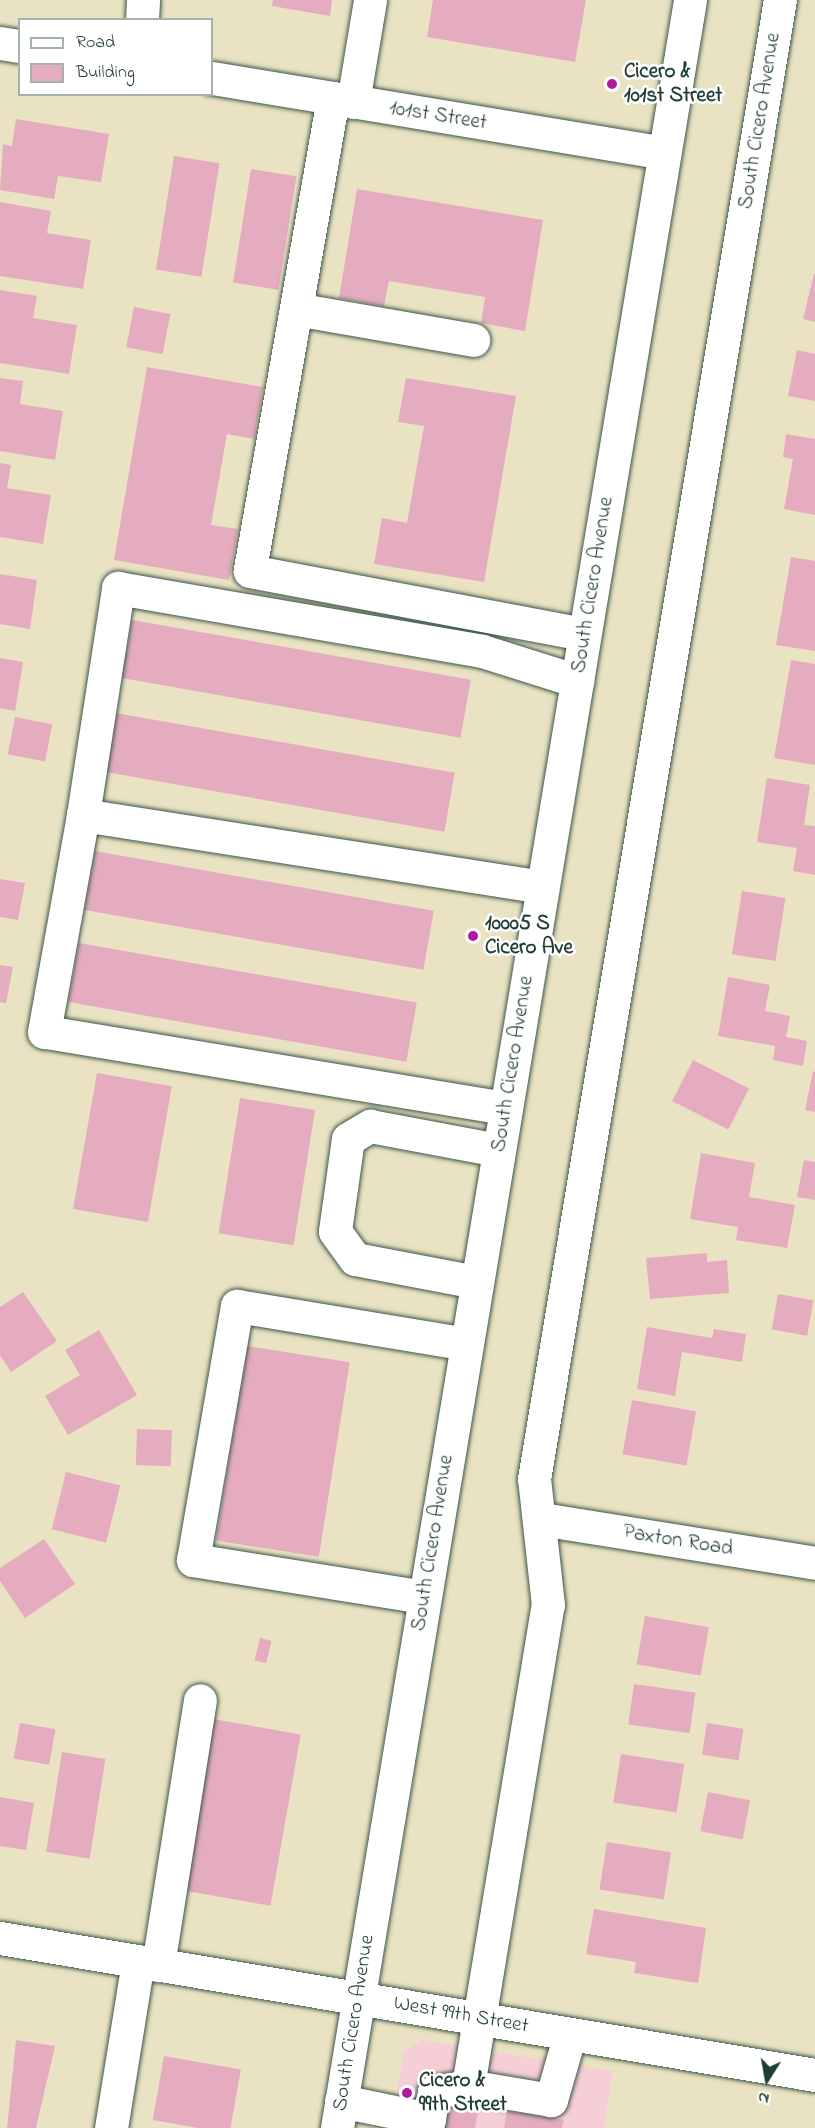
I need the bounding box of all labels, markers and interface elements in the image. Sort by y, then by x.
legend [18,18,213,96]
text: Road [76,30,115,56]
street label: South Cicero Avenue [734,31,786,211]
place label: Cicero & 101st Street [624,59,722,109]
text: Building [76,60,135,86]
marker: Cicero & 101st Street [605,77,619,91]
street label: 101st Street [387,96,489,136]
street label: South Cicero Avenue [567,495,619,675]
place label: 10005 S Cicero Ave [485,911,573,961]
marker: 10005 S Cicero Ave [466,929,480,943]
street label: South Cicero Avenue [487,974,539,1154]
street label: South Cicero Avenue [407,1453,459,1633]
street label: Paxton Road [621,1520,735,1562]
street label: South Cicero Avenue [328,1933,380,2113]
street label: West 99th Street [392,1991,530,2039]
north arrow [737,2050,797,2110]
place label: Cicero & 99th Street [419,2068,507,2118]
text: N [756,2085,771,2110]
marker: Cicero & 99th Street [400,2086,414,2100]

